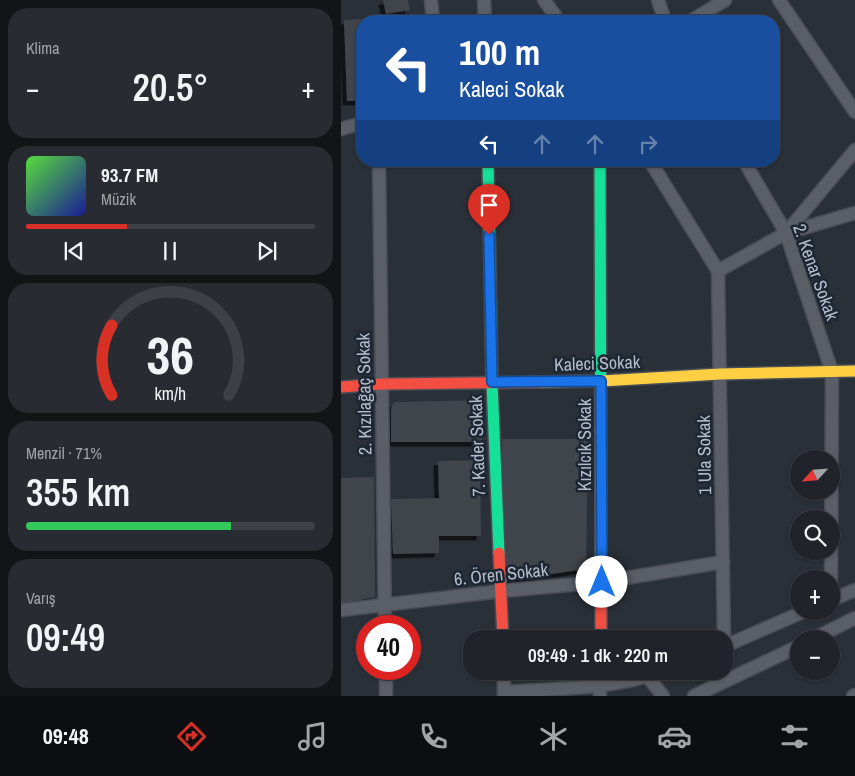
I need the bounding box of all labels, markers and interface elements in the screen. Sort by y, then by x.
text: 100 m [459,29,540,76]
icon: left [376,35,441,100]
text: Klima [26,37,60,59]
text: 20.5° [133,62,208,113]
text: − [26,69,39,107]
text: + [302,69,315,107]
text: Kaleci Sokak [459,74,564,104]
icon: left [475,130,503,158]
icon: ahead [528,130,556,158]
icon: ahead [581,130,609,158]
icon: right [634,130,662,158]
text: 93.7 FM [101,162,158,188]
pin [468,184,510,235]
text: Müzik [101,188,136,210]
icon: arrive [475,191,503,219]
street label: 2. Kenar Sokak [787,220,845,324]
icon: previous [60,237,88,265]
icon: pause [156,237,184,265]
icon: next [253,237,281,265]
text: 36 [147,320,194,390]
street label: 2. Kızılağaç Sokak [350,332,378,455]
street label: Kaleci Sokak [554,349,641,377]
text: km/h [155,382,186,406]
street label: 7. Kader Sokak [463,395,491,497]
street label: Kızılcık Sokak [572,398,597,491]
street label: 1 Ula Sokak [691,414,717,495]
text: Menzil · 71% [26,442,102,464]
north arrow [790,450,840,500]
map controls [790,450,840,680]
text: 355 km [26,467,130,518]
button: search [790,510,840,560]
position arrow [575,555,627,607]
street label: 6. Ören Sokak [453,557,550,591]
button: + [790,570,840,620]
text: Varış [26,587,56,609]
text: 09:49 [26,612,105,663]
speed limit sign: 40 [356,615,421,680]
button: − [790,630,840,680]
text: 09:49 · 1 dk · 220 m [528,642,668,668]
icon: directions [174,719,209,754]
icon: music [295,719,330,754]
icon: phone [416,719,451,754]
icon: climate [536,719,571,754]
icon: car [657,719,692,754]
icon: filters [777,719,812,754]
text: 09:48 [43,721,89,751]

